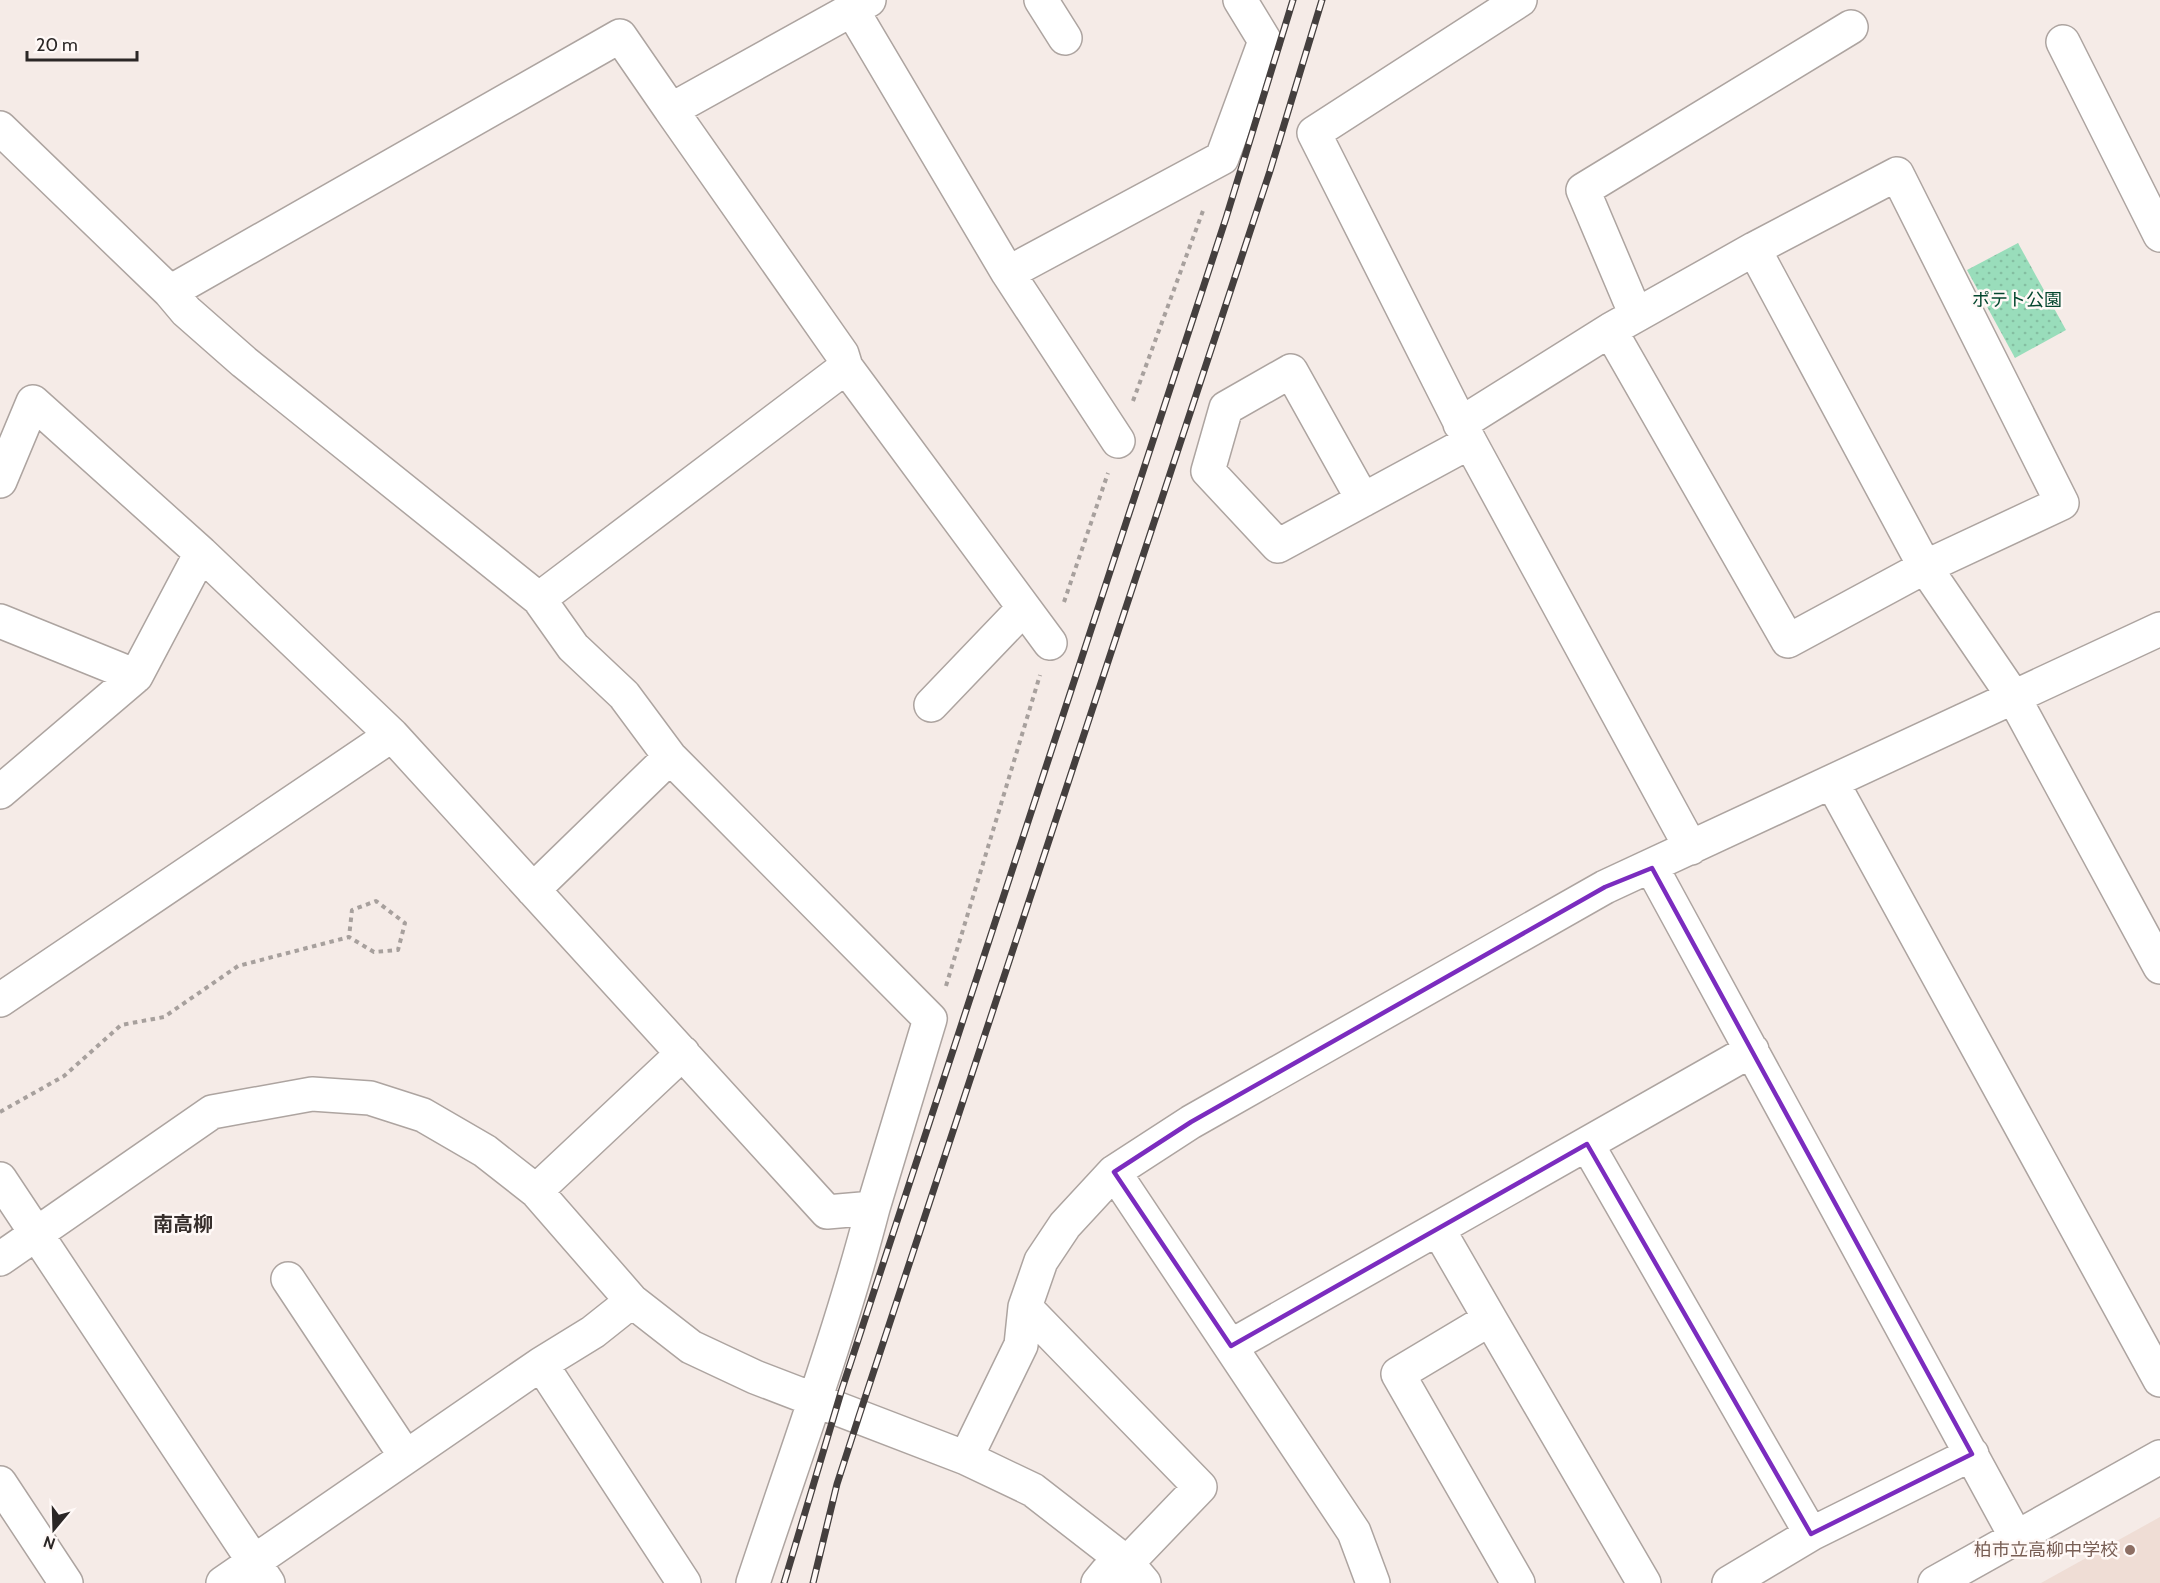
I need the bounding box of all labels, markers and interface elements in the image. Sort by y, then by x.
scale bar [27,24,136,62]
text: 20 m [36,34,78,56]
park label: ポテト公園 [1972,289,2062,311]
district label: 南高柳 [153,1212,213,1236]
north arrow [24,1499,84,1559]
text: N [41,1532,58,1554]
place label: 柏市立高柳中学校 [1974,1539,2118,1561]
marker: 柏市立高柳中学校 [2123,1543,2137,1557]

